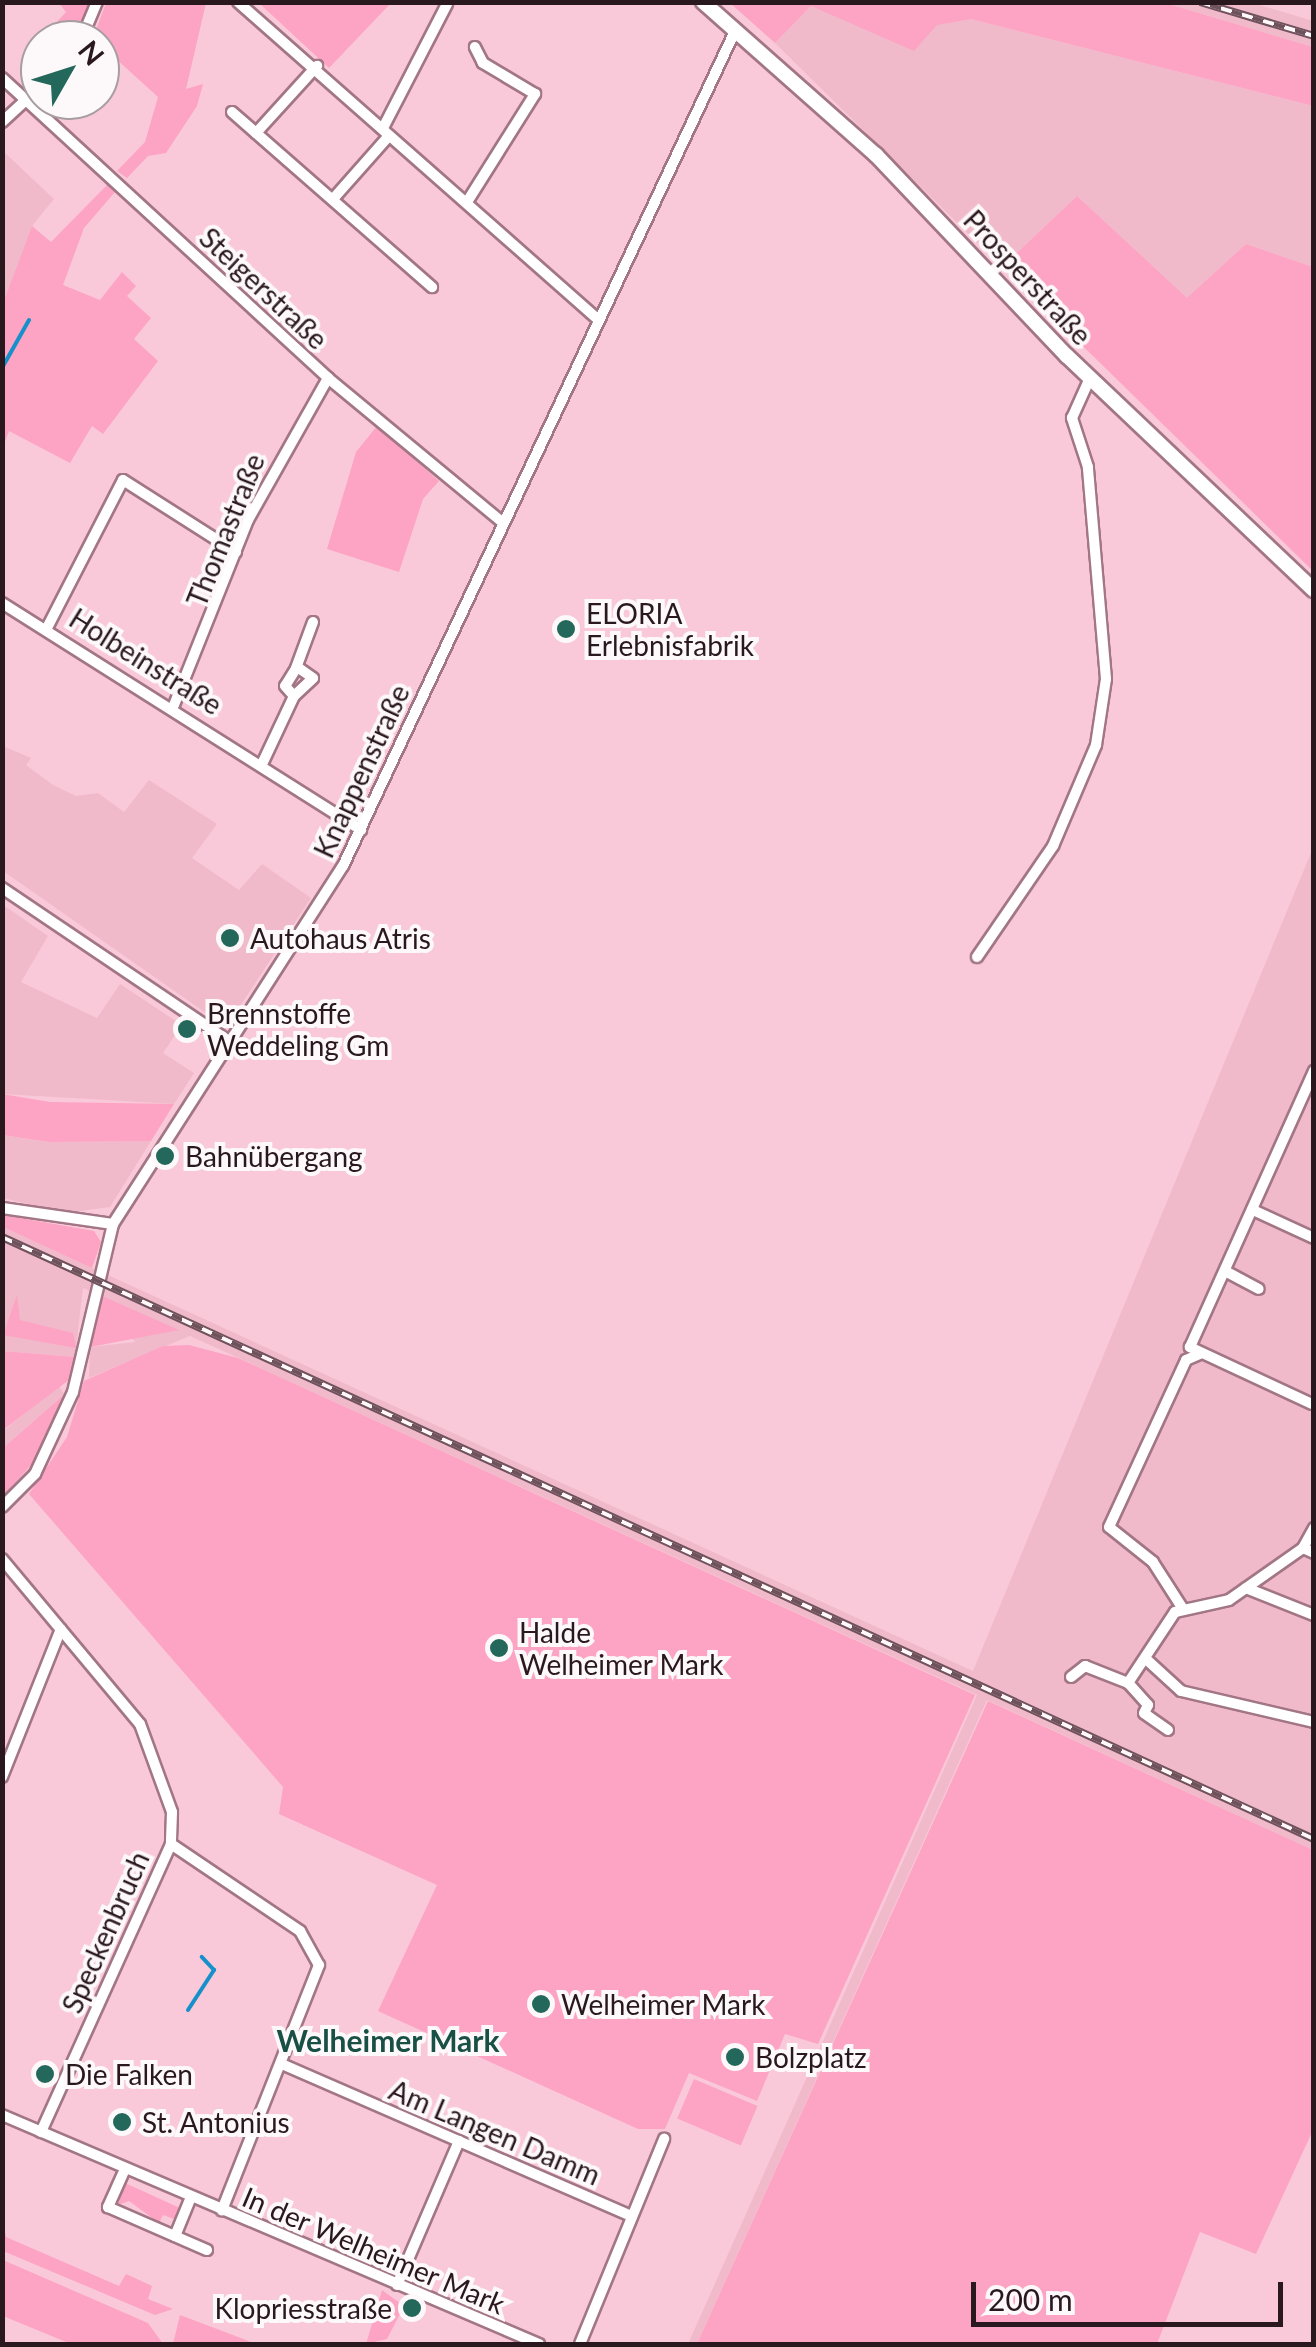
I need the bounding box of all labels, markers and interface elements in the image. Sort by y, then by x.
north arrow [20,20,120,120]
text: N [72,33,112,71]
street label: Prosperstraße [957,203,1099,351]
street label: Steigerstraße [193,220,335,356]
street label: Thomastraße [179,449,271,611]
place label: ELORIA Erlebnisfabrik [586,596,754,662]
street label: Holbeinstraße [64,601,228,721]
marker: ELORIA Erlebnisfabrik [555,618,577,640]
street label: Knappenstraße [306,679,416,863]
place label: Autohaus Atris [250,921,432,955]
marker: Autohaus Atris [219,927,241,949]
place label: Brennstoffe Weddeling Gm [207,996,389,1062]
marker: Brennstoffe Weddeling Gm [176,1018,198,1040]
place label: Bahnübergang [185,1139,363,1173]
marker: Bahnübergang [154,1145,176,1167]
place label: Halde Welheimer Mark [519,1615,724,1681]
marker: Halde Welheimer Mark [488,1637,510,1659]
street label: Speckenbruch [54,1846,156,2018]
place label: Welheimer Mark [561,1987,766,2021]
marker: Welheimer Mark [530,1993,552,2015]
district label: Welheimer Mark [276,2022,500,2058]
place label: Bolzplatz [755,2040,867,2074]
marker: Bolzplatz [724,2046,746,2068]
place label: Die Falken [65,2057,193,2091]
marker: Die Falken [34,2063,56,2085]
street label: Am Langen Damm [384,2072,606,2192]
place label: St. Antonius [142,2105,291,2139]
marker: St. Antonius [111,2111,133,2133]
street label: In der Welheimer Mark [237,2179,511,2321]
scale bar [976,2262,1288,2324]
text: 200 m [988,2281,1073,2317]
place label: Klopriesstraße [214,2291,392,2325]
marker: Klopriesstraße [401,2297,423,2319]

